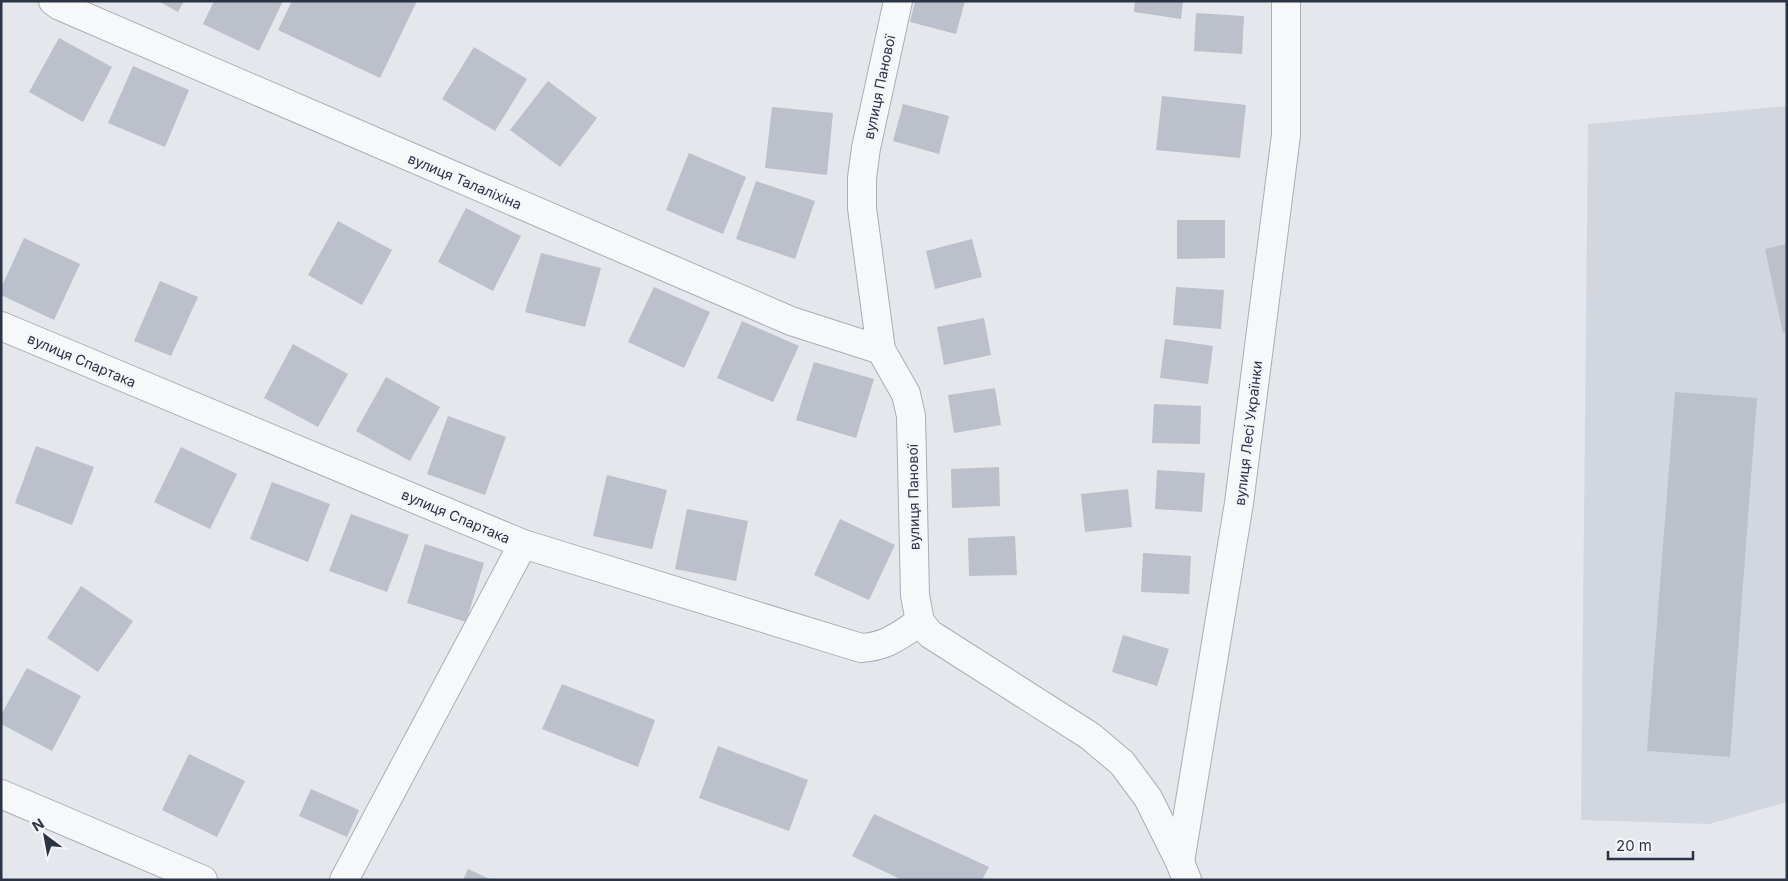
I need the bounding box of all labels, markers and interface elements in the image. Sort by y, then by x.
street label: вулиця Панової [860,33,898,141]
street label: вулиця Талаліхіна [406,149,524,213]
street label: вулиця Спартака [25,329,139,391]
street label: вулиця Лесі Українки [1231,360,1265,506]
street label: вулиця Панової [904,443,922,550]
street label: вулиця Спартака [399,485,513,547]
north arrow [20,811,70,861]
text: N [29,815,47,835]
scale bar [1608,828,1693,860]
text: 20 m [1616,836,1652,855]

